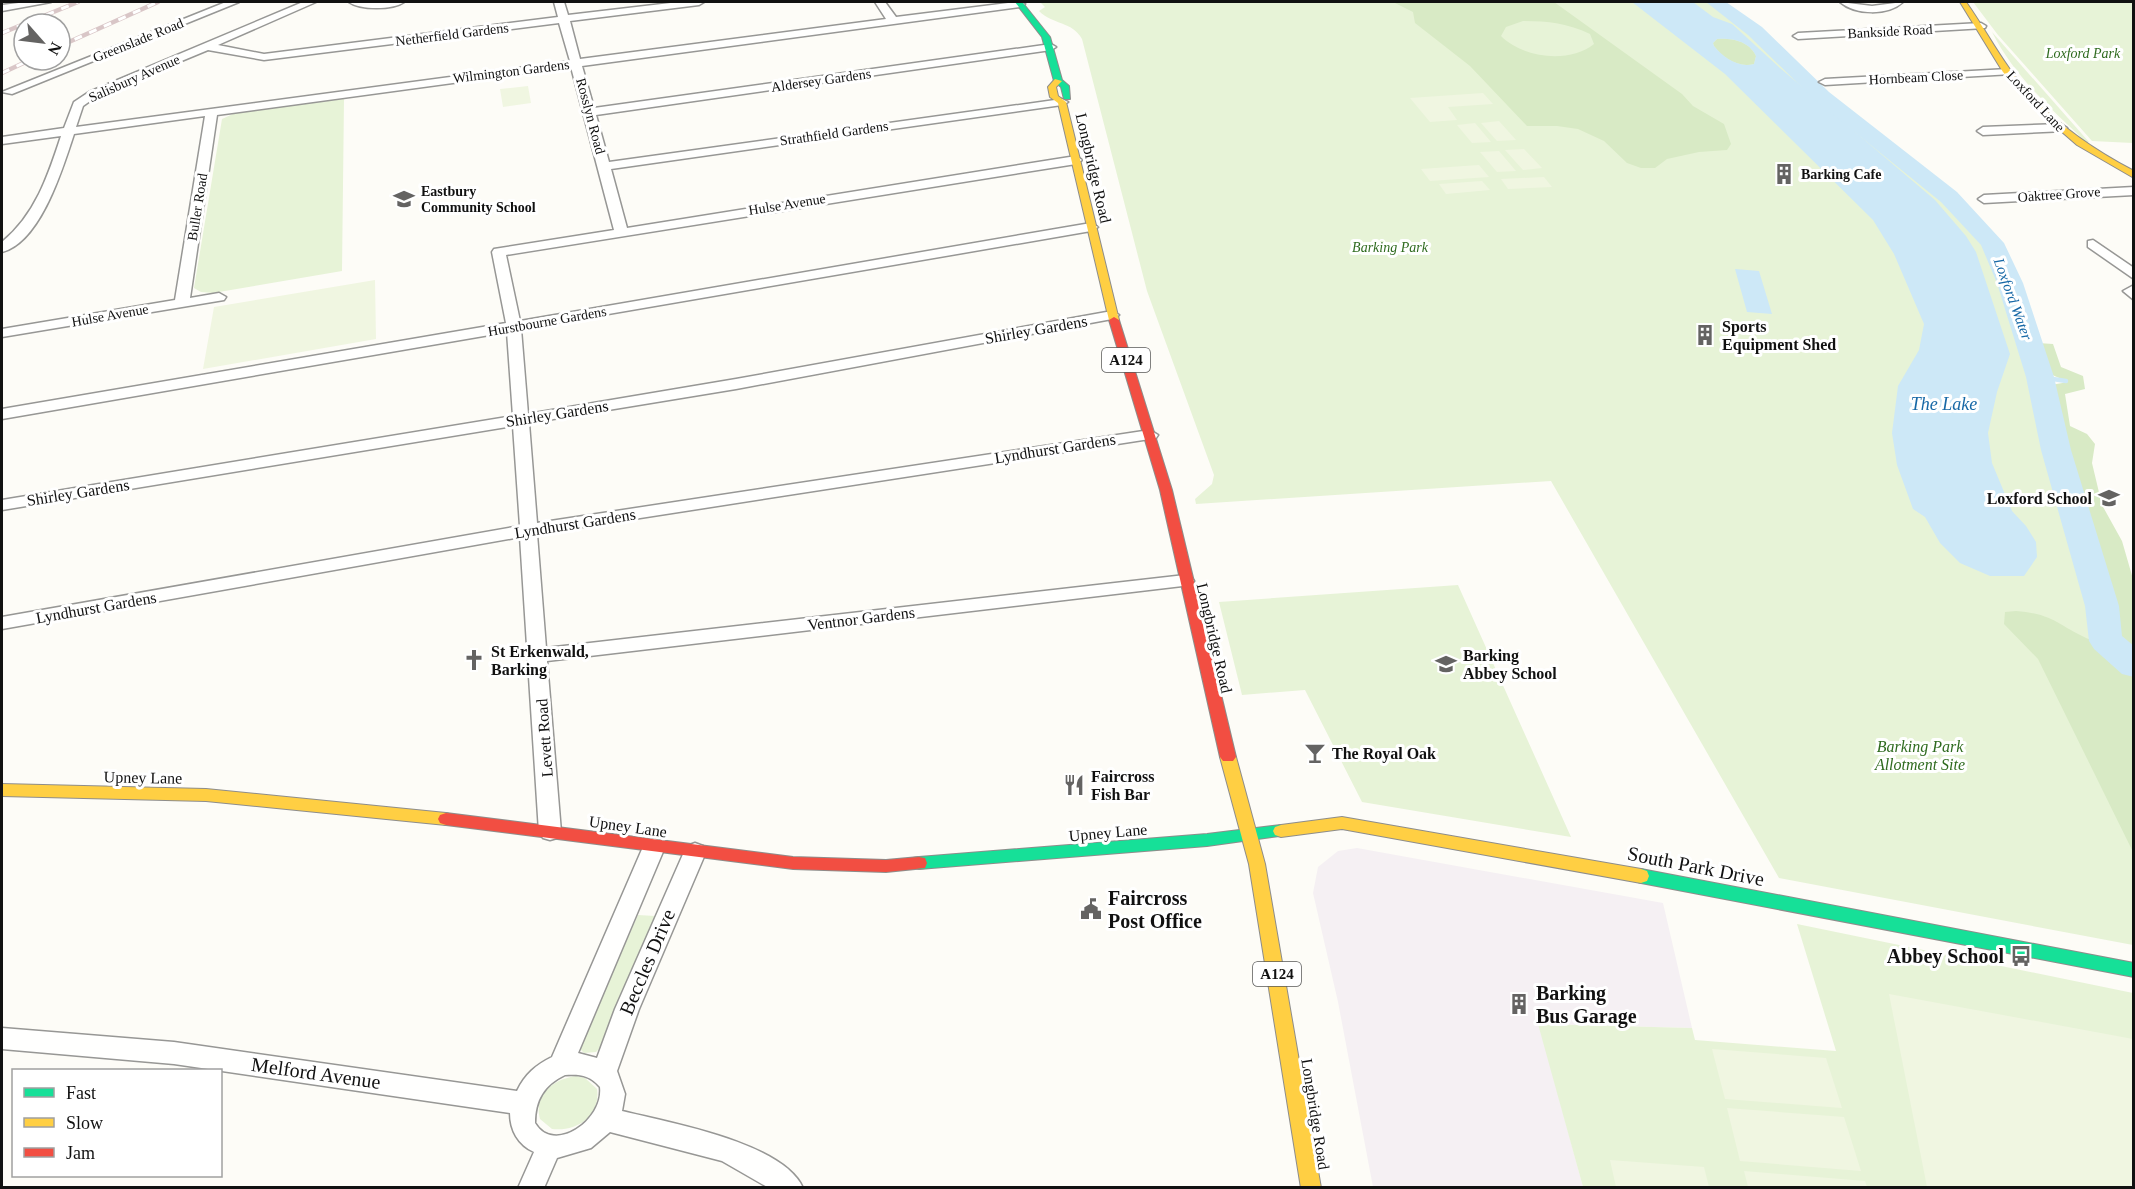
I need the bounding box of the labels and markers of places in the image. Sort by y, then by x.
building icon: Barking Cafe [1772,162,1796,186]
place label: Barking Cafe [1801,167,1882,182]
place label: Eastbury Community School [421,184,536,215]
school or university icon: Eastbury Community School [392,187,416,211]
place label: Sports Equipment Shed [1722,318,1836,354]
building icon: Sports Equipment Shed [1693,323,1717,347]
school or university icon: Loxford School [2097,486,2121,510]
place label: Loxford School [1987,490,2093,507]
place label: St Erkenwald, Barking [491,643,589,679]
place label: Barking Abbey School [1463,647,1557,683]
church icon: St Erkenwald, Barking [462,648,486,672]
school or university icon: Barking Abbey School [1434,652,1458,676]
bar icon: The Royal Oak [1303,741,1327,765]
place label: The Royal Oak [1332,745,1436,763]
place label: Faircross Fish Bar [1091,768,1154,803]
restaurant icon: Faircross Fish Bar [1062,773,1086,797]
place label: Faircross Post Office [1108,887,1202,932]
public building icon: Faircross Post Office [1079,897,1103,921]
bus stop icon: Abbey School [2009,944,2033,968]
place label: Abbey School [1887,945,2004,968]
place label: Barking Bus Garage [1536,982,1637,1028]
building icon: Barking Bus Garage [1507,992,1531,1016]

